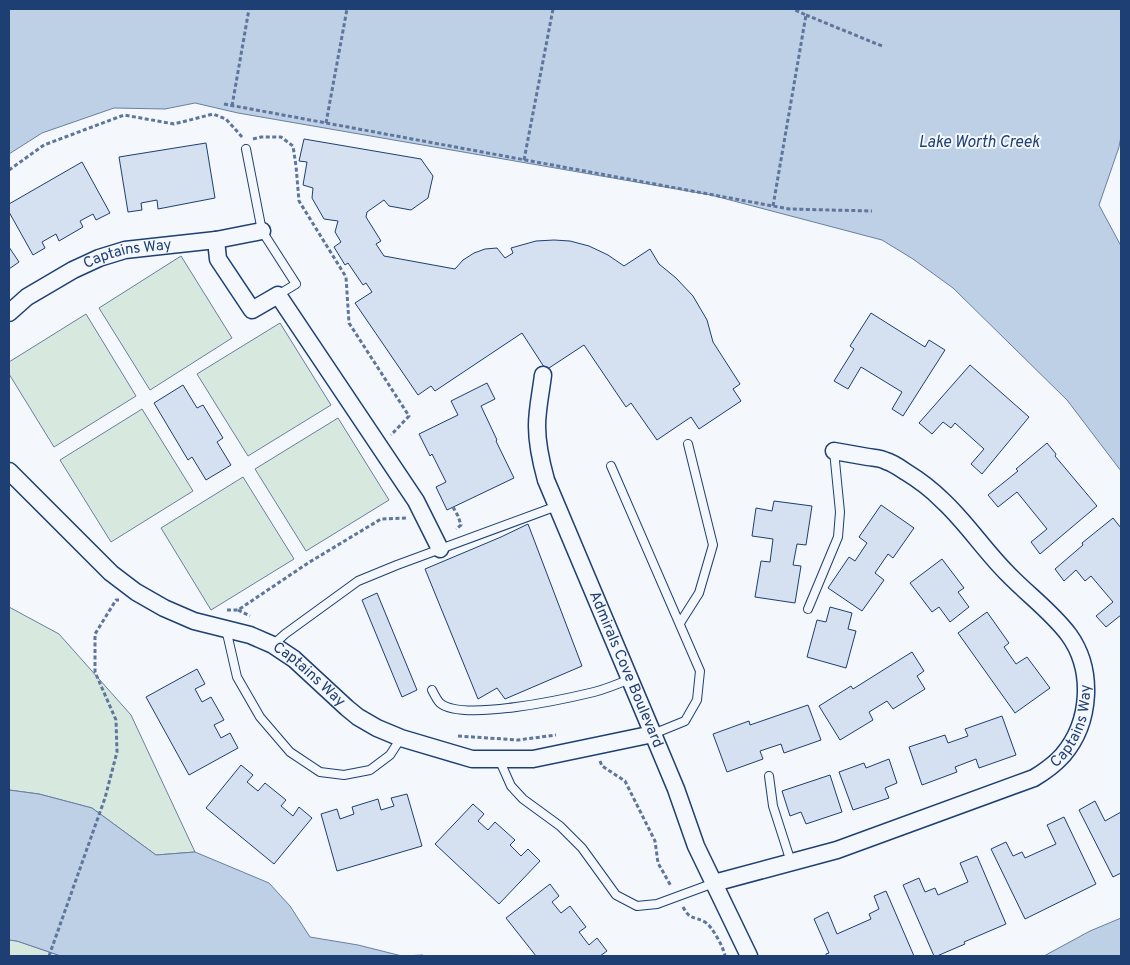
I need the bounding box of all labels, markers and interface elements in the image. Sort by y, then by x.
water label: Lake Worth Creek [918,133,1040,153]
street label: Captains Way [80,235,173,273]
street label: Admirals Cove Boulevard [584,588,667,751]
street label: Captains Way [269,638,349,711]
street label: Captains Way [1046,684,1096,772]

